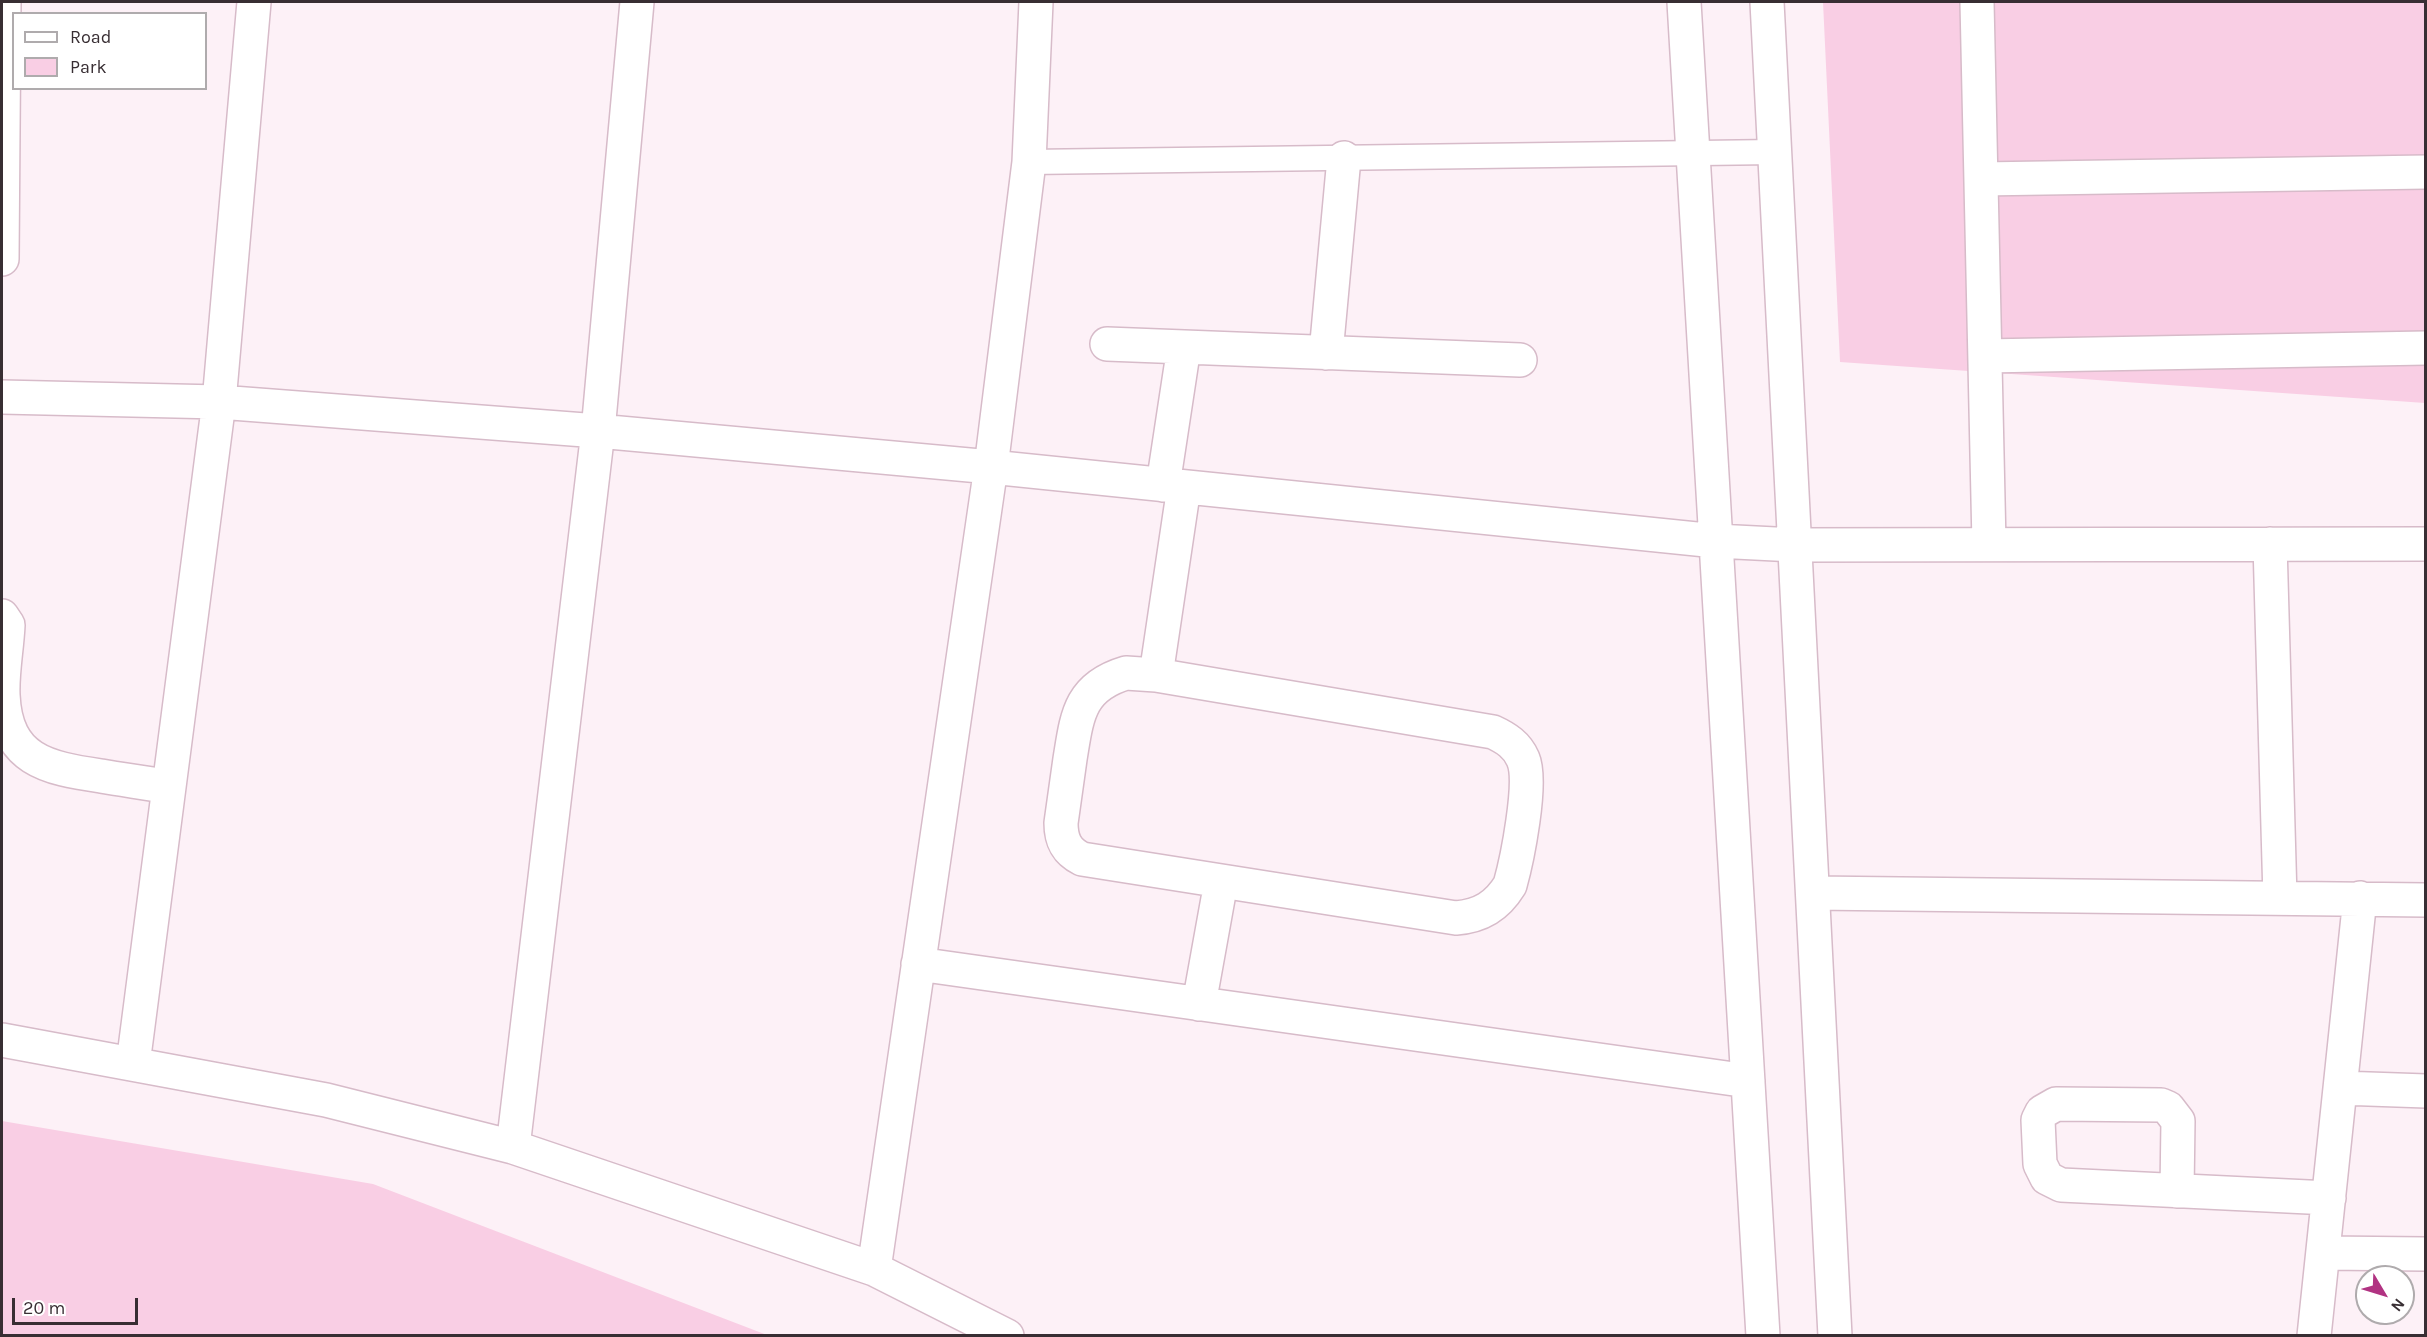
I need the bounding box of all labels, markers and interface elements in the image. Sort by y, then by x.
legend [12,12,207,90]
text: Road [70,26,111,48]
text: Park [70,56,107,78]
north arrow [2355,1265,2415,1325]
scale bar [15,1286,141,1324]
text: N [2387,1295,2409,1316]
text: 20 m [23,1297,65,1319]

